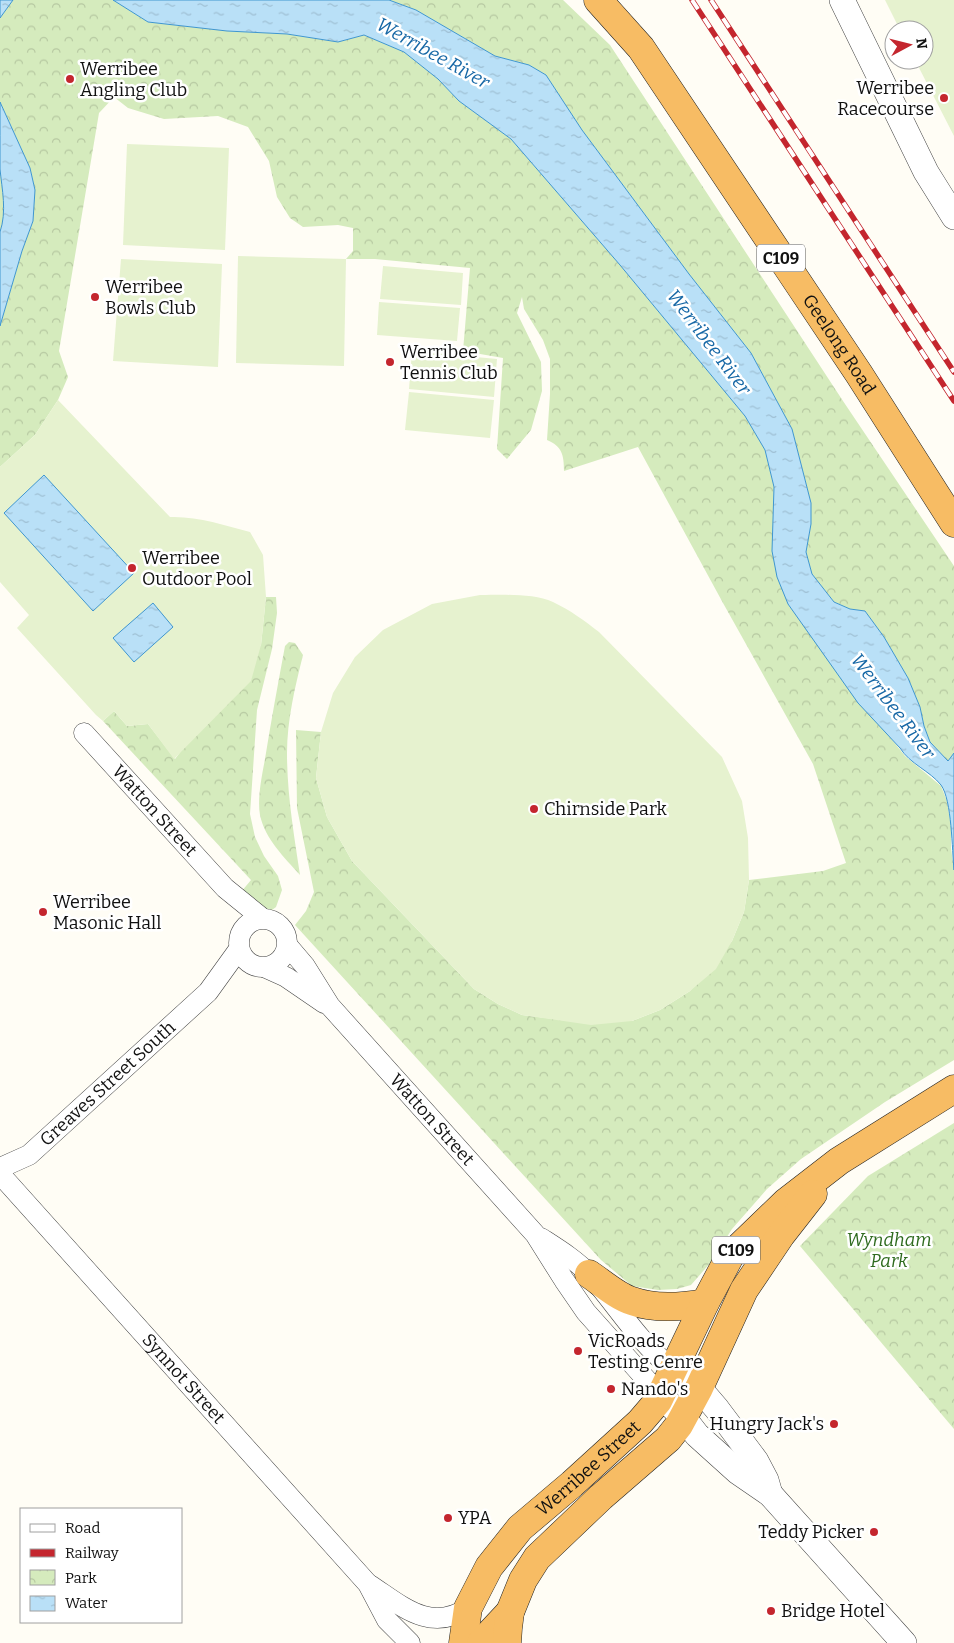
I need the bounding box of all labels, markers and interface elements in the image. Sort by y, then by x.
water label: Werribee River [373,12,495,94]
north arrow [884,20,934,70]
text: N [912,37,931,50]
place label: Werribee Angling Club [80,58,187,101]
marker: Werribee Angling Club [64,73,76,85]
place label: Werribee Racecourse [837,77,934,120]
marker: Werribee Racecourse [938,92,950,104]
road number: C109 [757,244,805,272]
place label: Werribee Bowls Club [105,276,196,319]
water label: Werribee River [662,285,757,400]
street label: Geelong Road [798,290,880,399]
marker: Werribee Bowls Club [89,291,101,303]
place label: Werribee Tennis Club [400,341,498,384]
marker: Werribee Tennis Club [384,356,396,368]
place label: Werribee Outdoor Pool [142,547,252,590]
marker: Werribee Outdoor Pool [126,562,138,574]
water label: Werribee River [846,649,941,764]
street label: Watton Street [108,760,202,861]
place label: Chirnside Park [544,798,668,820]
marker: Chirnside Park [528,803,540,815]
place label: Werribee Masonic Hall [53,891,161,934]
marker: Werribee Masonic Hall [37,906,49,918]
street label: Greaves Street South [35,1016,180,1151]
street label: Watton Street [385,1069,479,1170]
park label: Wyndham Park [846,1229,932,1272]
road number: C109 [712,1236,760,1264]
street label: Synnot Street [138,1329,230,1429]
place label: VicRoads Testing Cenre [588,1330,703,1373]
marker: VicRoads Testing Cenre [572,1345,584,1357]
place label: Nando's [621,1378,688,1400]
marker: Nando's [605,1383,617,1395]
place label: Hungry Jack's [710,1413,824,1435]
street label: Werribee Street [532,1416,645,1521]
marker: Hungry Jack's [828,1418,840,1430]
place label: YPA [458,1507,492,1529]
legend [20,1508,182,1623]
marker: YPA [442,1512,454,1524]
text: Road [65,1519,100,1537]
place label: Teddy Picker [758,1521,864,1543]
marker: Teddy Picker [868,1526,880,1538]
text: Railway [65,1544,119,1562]
text: Park [65,1569,97,1587]
text: Water [65,1594,108,1612]
place label: Bridge Hotel [781,1600,885,1622]
marker: Bridge Hotel [765,1605,777,1617]

